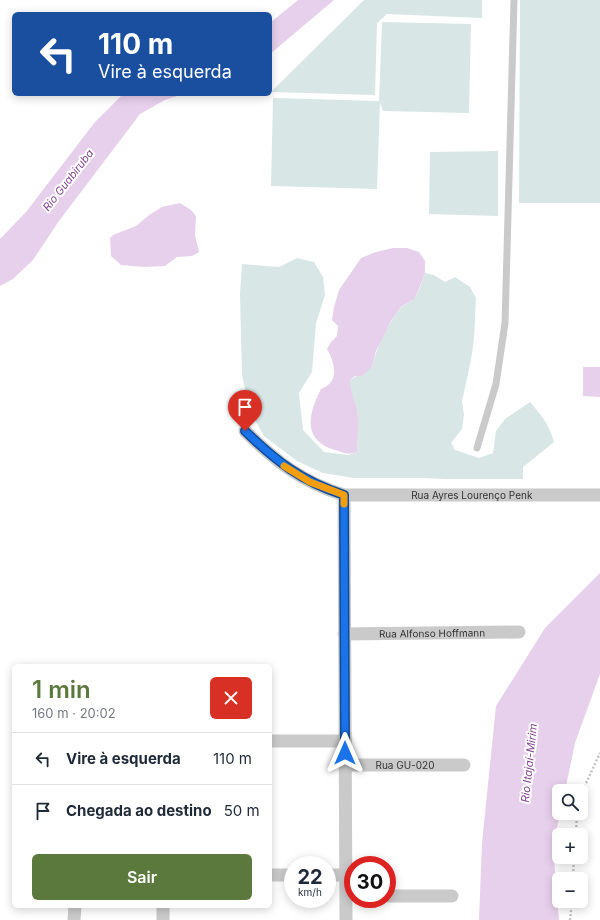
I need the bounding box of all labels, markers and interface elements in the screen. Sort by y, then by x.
text: 110 m [98,27,173,61]
icon: left [32,28,84,80]
text: Vire à esquerda [98,61,232,82]
water label: Rio Guabiruba [40,146,97,214]
pin [228,390,262,431]
icon: arrive [234,396,256,418]
street label: Rua Ayres Lourenço Penk [411,489,533,501]
street label: Rua Alfonso Hoffmann [379,626,485,640]
text: 1 min [32,675,91,704]
button: close [210,677,252,719]
text: 160 m · 20:02 [32,705,116,721]
water label: Rio Itajaí-Mirim [518,723,540,803]
position arrow [324,732,366,774]
icon: left [32,748,54,770]
text: Vire à esquerda [66,749,181,768]
text: 110 m [213,749,252,768]
street label: Rua GU-020 [375,759,435,771]
map controls [552,784,588,908]
button: search [552,784,588,820]
icon: arrive [32,800,54,822]
text: Chegada ao destino [66,801,212,820]
text: 50 m [224,801,260,820]
button: + [552,828,588,864]
button: Sair [32,854,252,900]
speed limit sign: 30 [344,856,396,908]
text: 22 [297,865,323,889]
button: − [552,872,588,908]
text: km/h [298,886,322,898]

